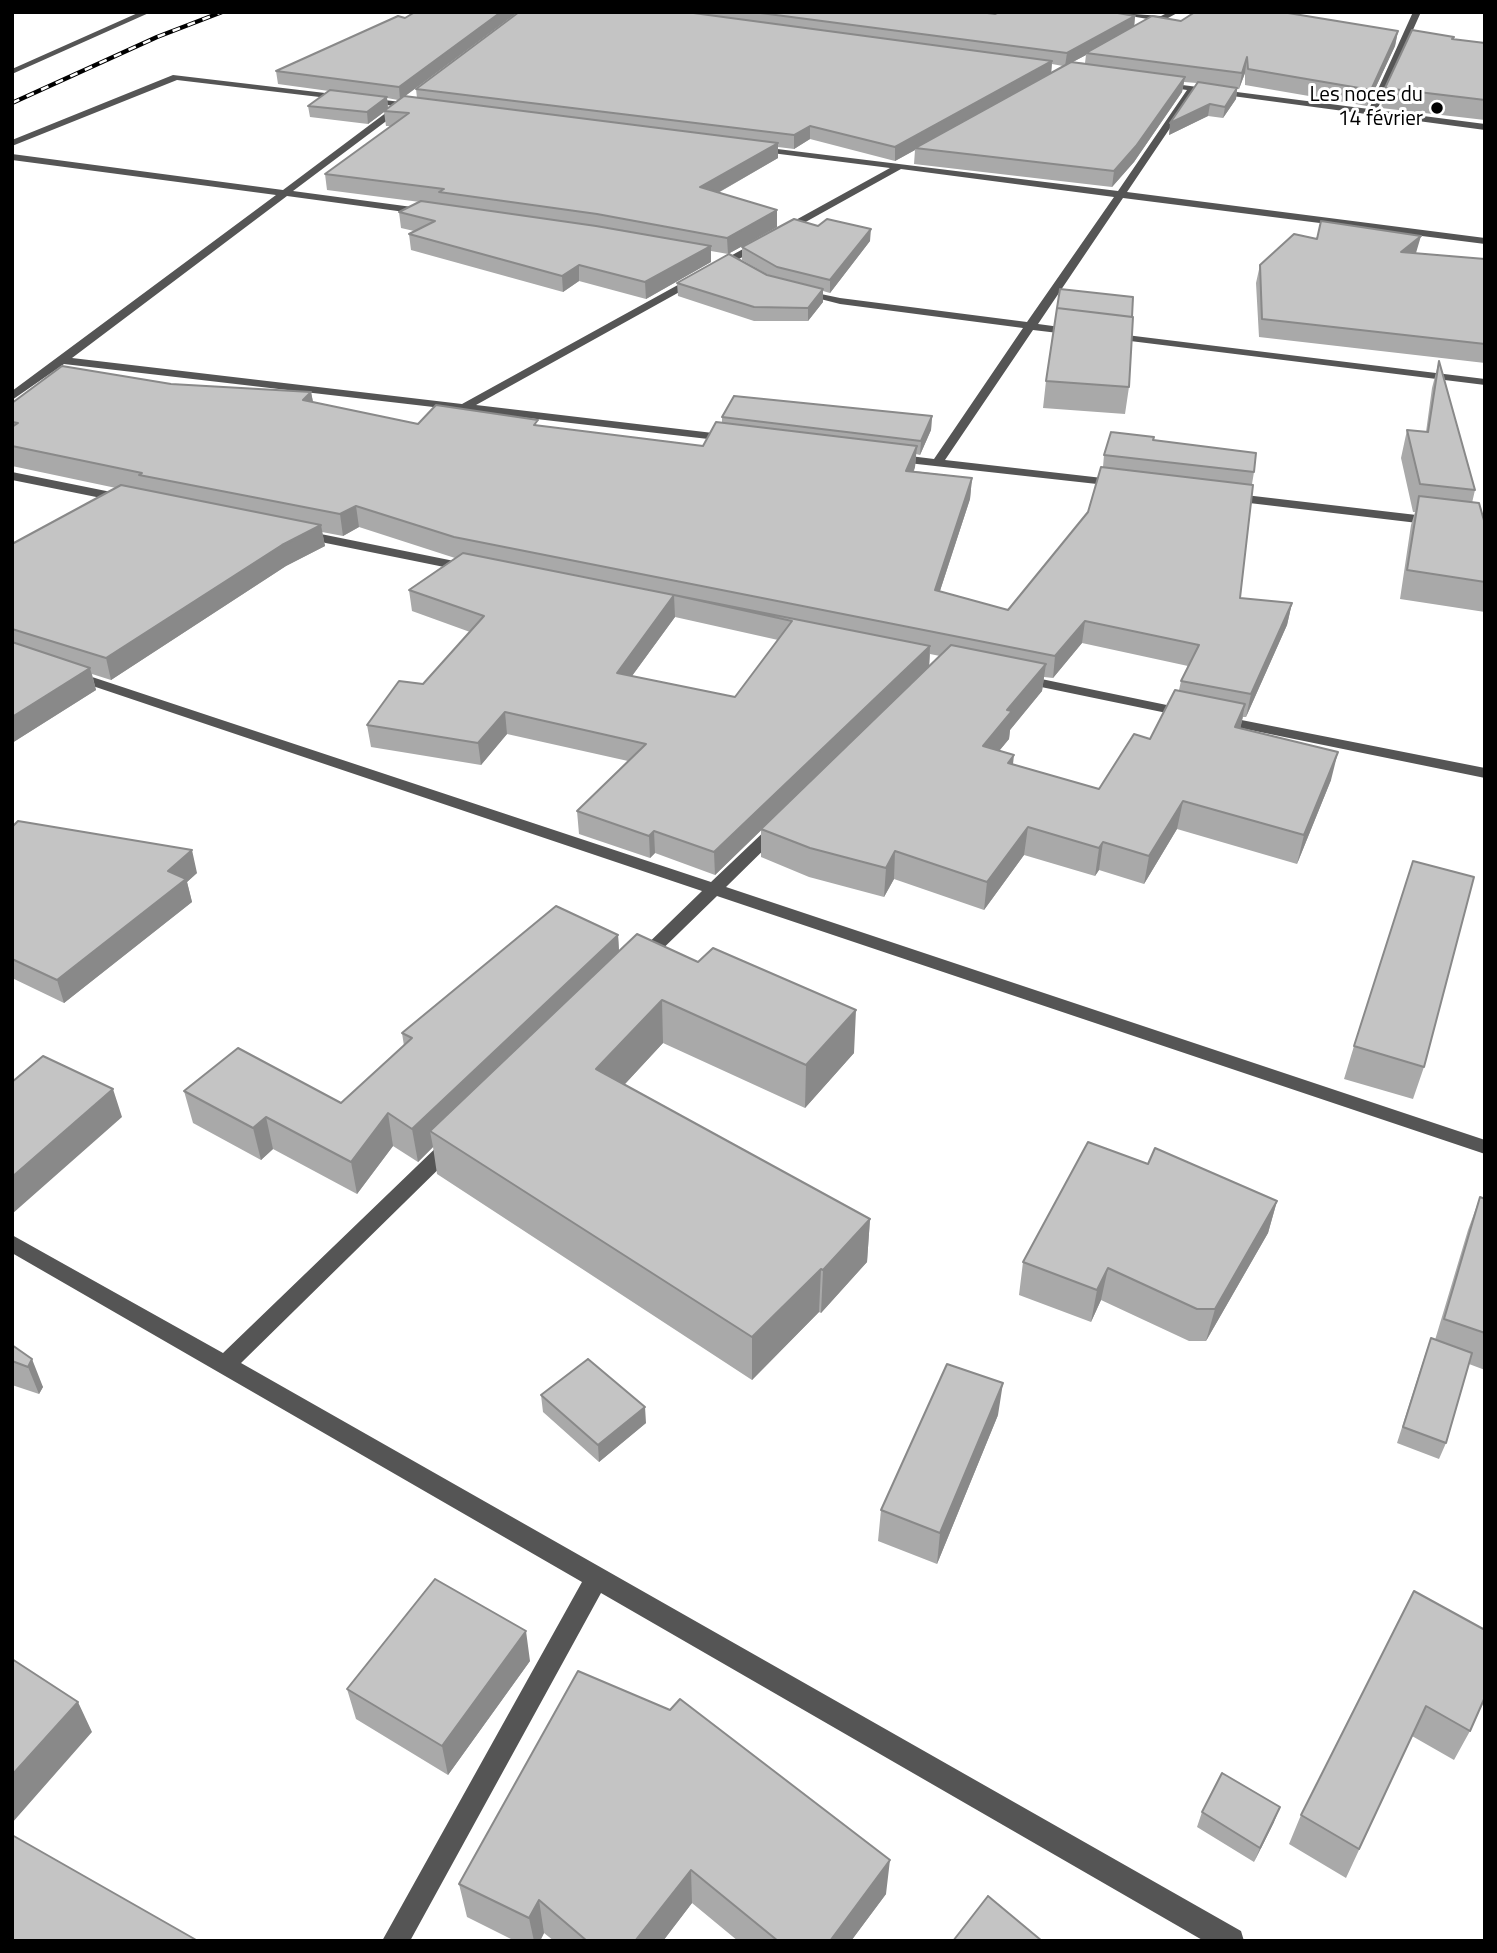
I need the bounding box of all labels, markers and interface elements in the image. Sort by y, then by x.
place label: Les noces du 14 février [1309,83,1423,133]
marker: Les noces du 14 février [1429,100,1445,116]

